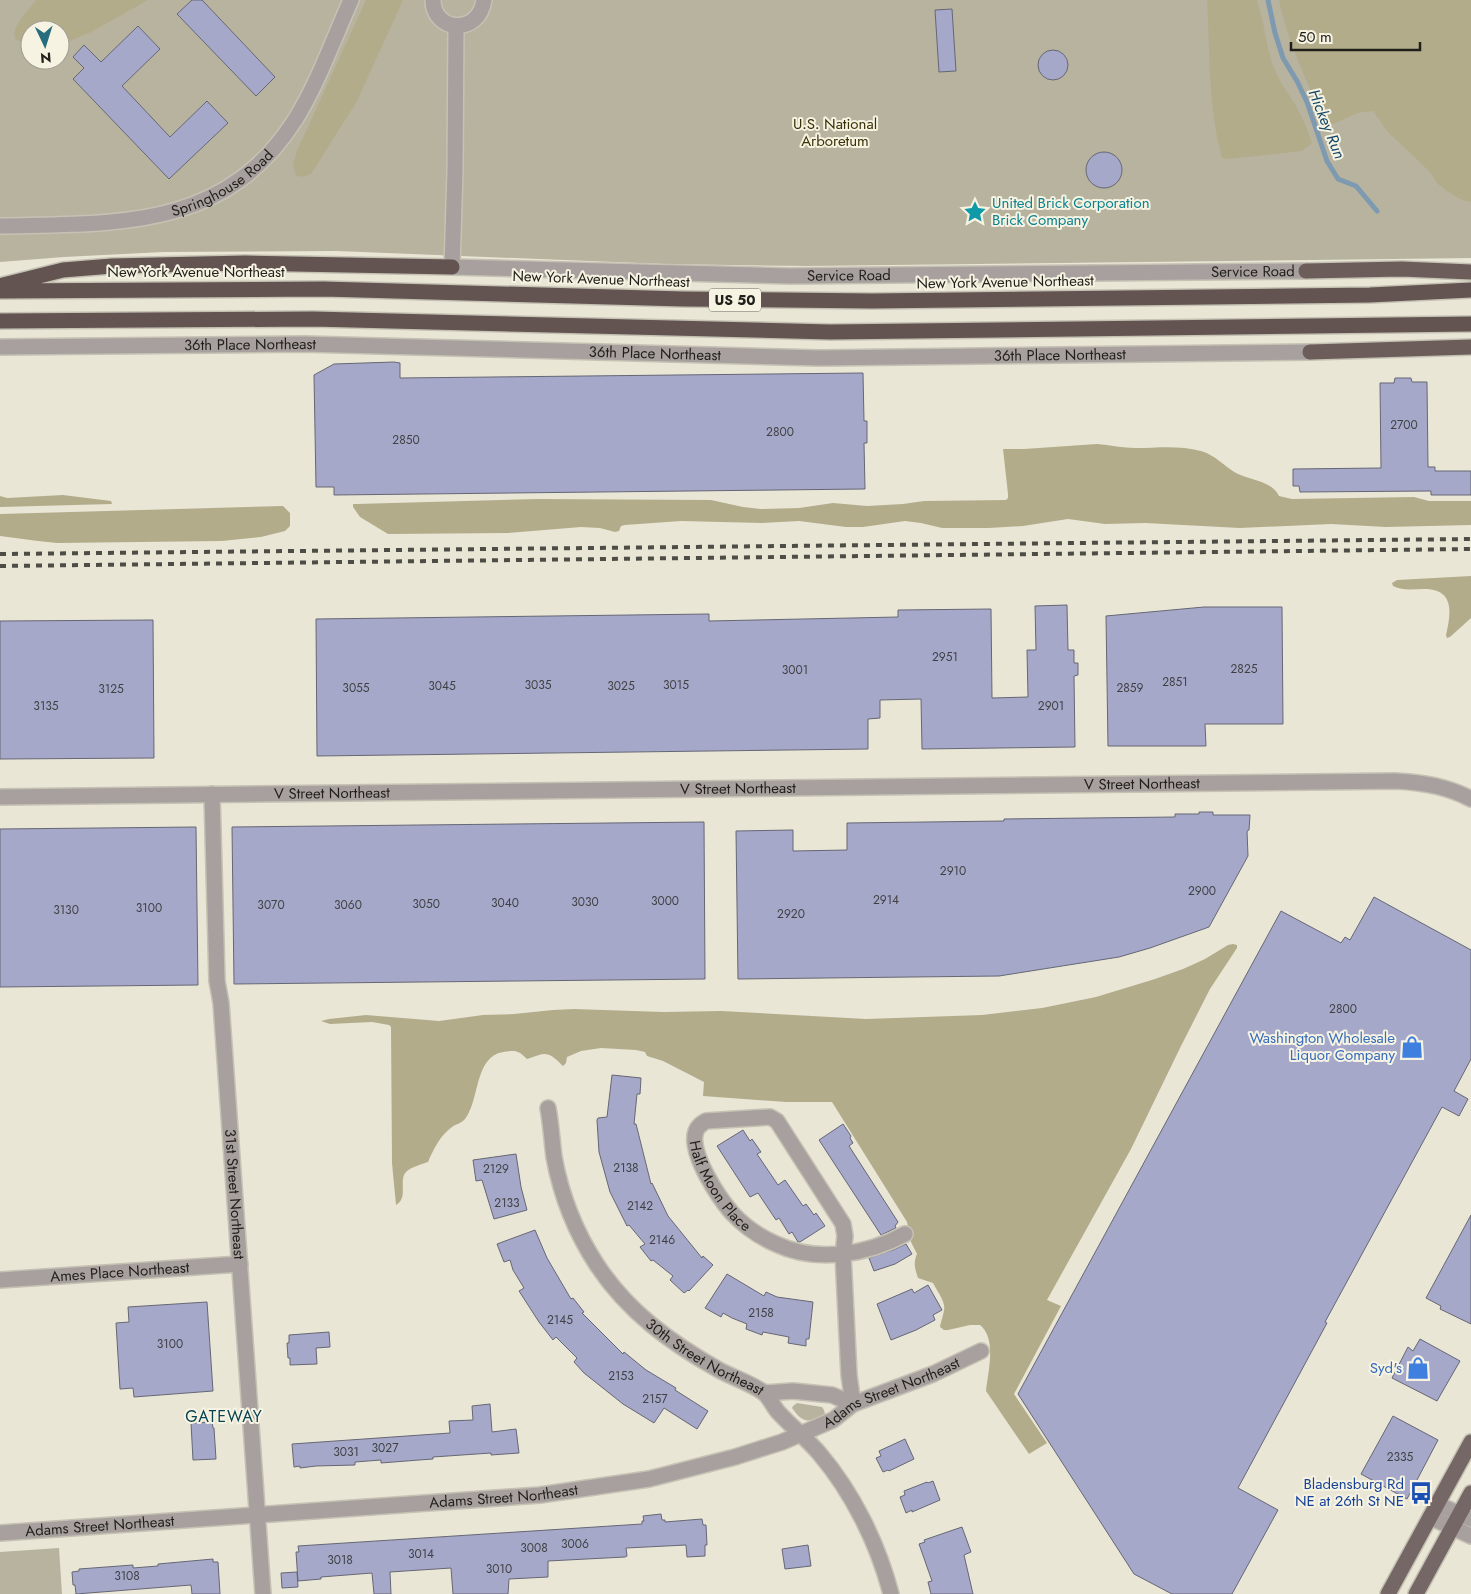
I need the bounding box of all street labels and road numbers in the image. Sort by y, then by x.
street label: Springhouse Road [168,145,278,222]
street label: Service Road [1211,260,1295,283]
street label: New York Avenue Northeast [107,261,285,283]
street label: Service Road [807,264,891,287]
street label: New York Avenue Northeast [512,265,690,293]
street label: New York Avenue Northeast [916,269,1094,295]
road number: US 50 [709,288,761,312]
street label: 36th Place Northeast [184,333,317,356]
street label: 36th Place Northeast [588,341,722,366]
street label: 36th Place Northeast [993,343,1126,367]
street label: V Street Northeast [1084,772,1200,796]
street label: V Street Northeast [680,777,796,800]
street label: V Street Northeast [274,782,390,805]
street label: 31st Street Northeast [219,1128,250,1260]
street label: Half Moon Place [684,1139,756,1237]
street label: Ames Place Northeast [49,1256,190,1288]
street label: 30th Street Northeast [641,1313,769,1401]
street label: Adams Street Northeast [820,1352,964,1434]
street label: Adams Street Northeast [428,1478,580,1514]
street label: Adams Street Northeast [24,1510,175,1542]

